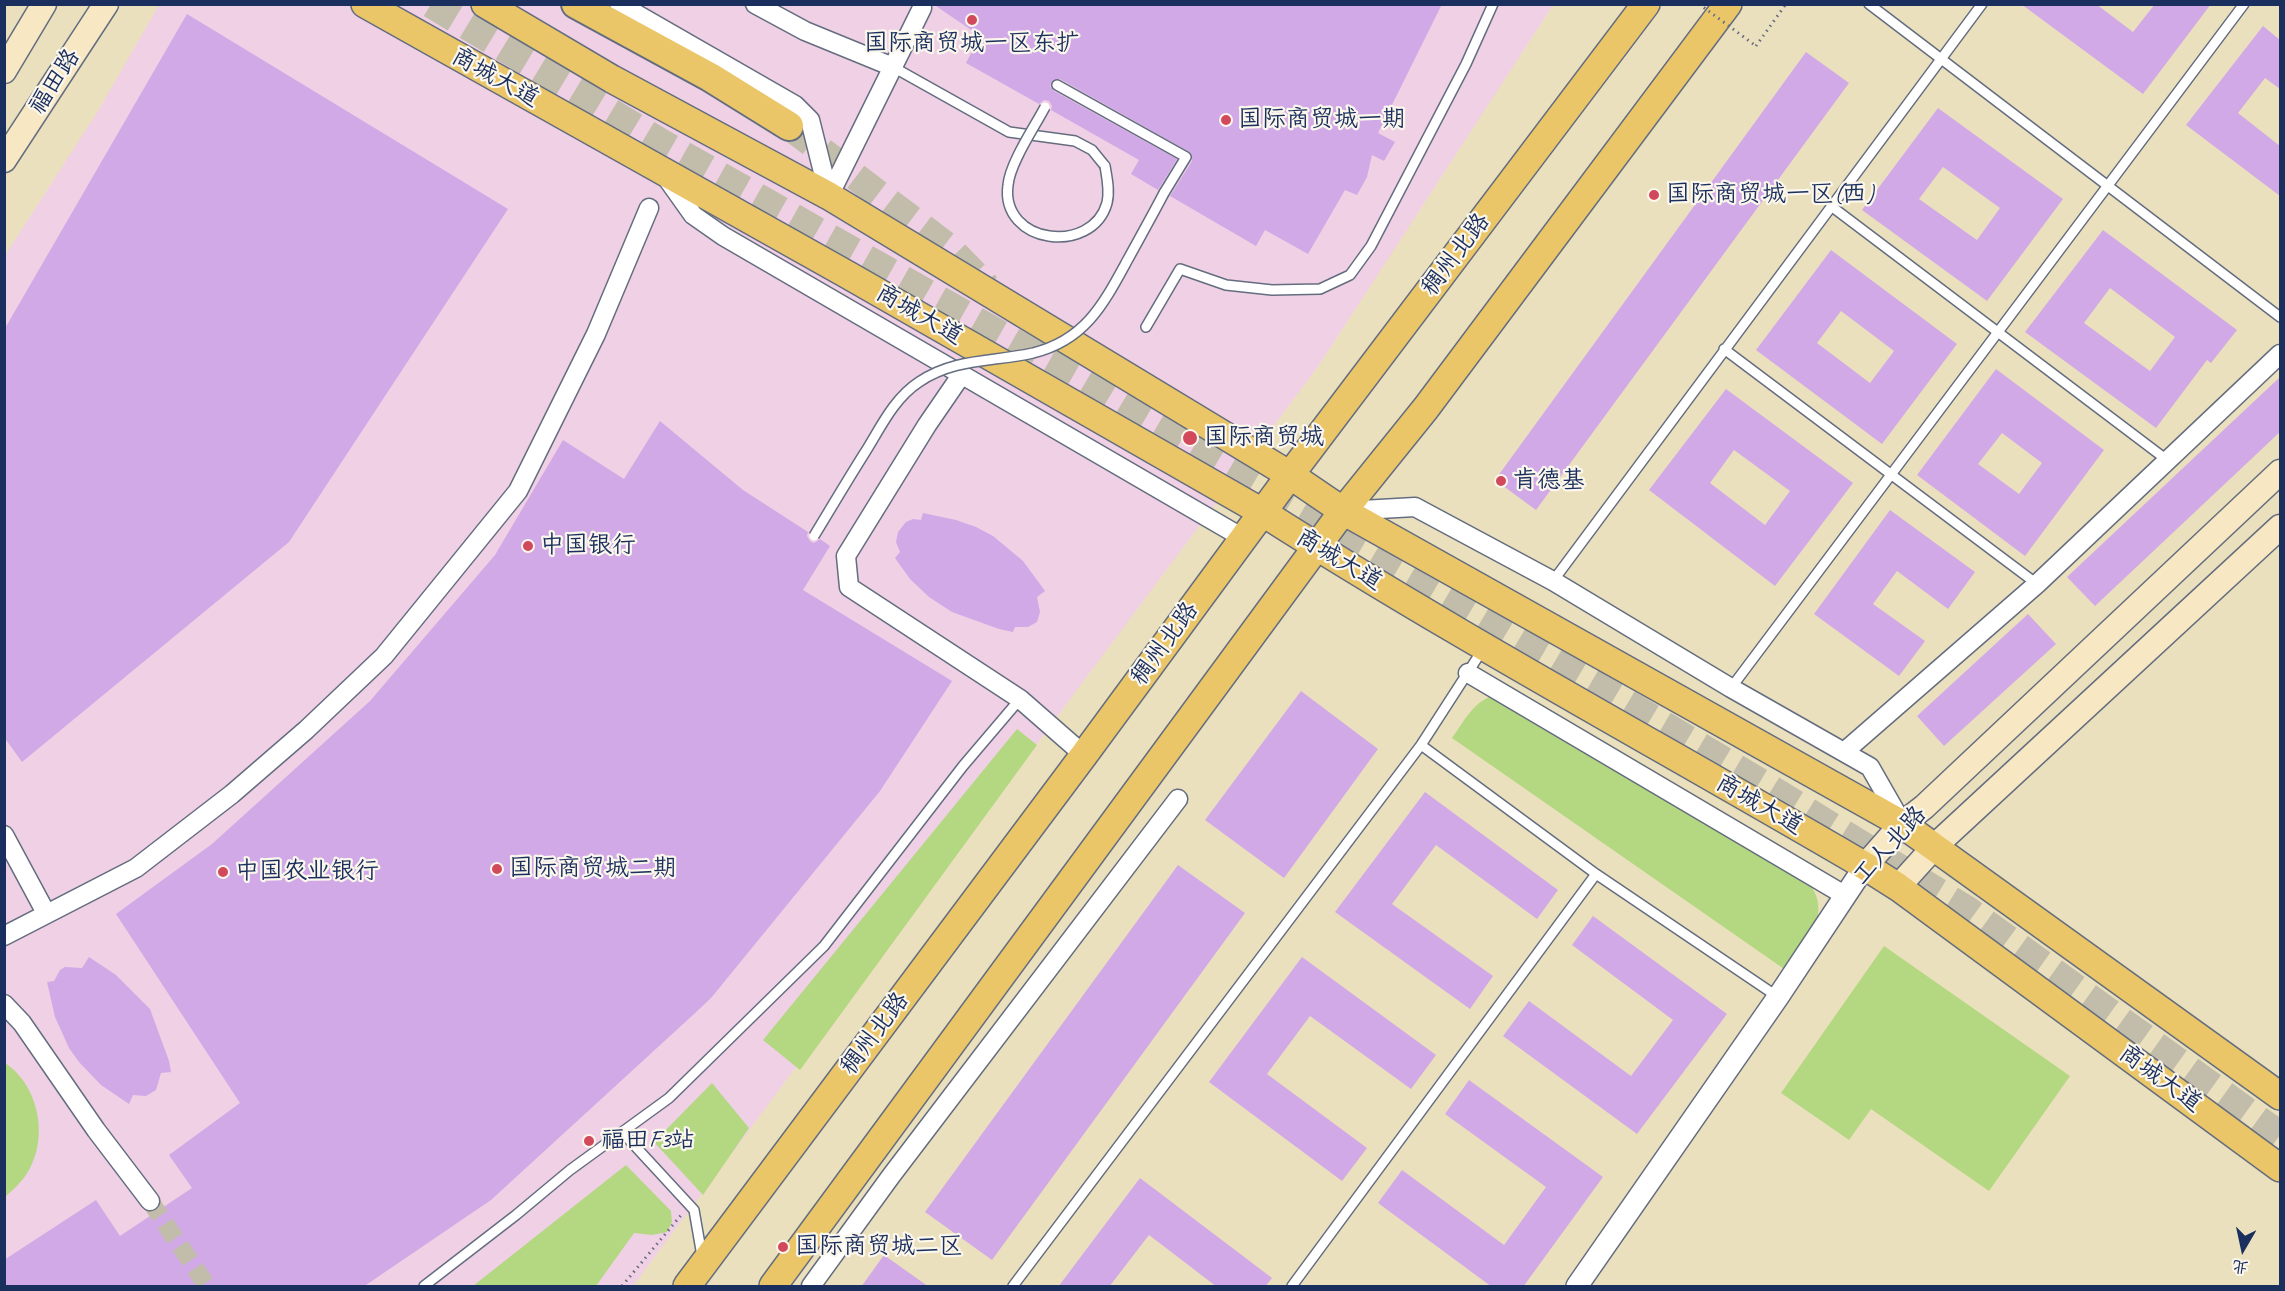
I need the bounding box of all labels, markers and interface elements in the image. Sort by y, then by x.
marker: 国际商贸城一区东扩 [965,13,979,27]
place label: 国际商贸城一区东扩 [864,30,1080,58]
street label: 商城大道 [446,42,544,114]
street label: 福田路 [23,44,87,120]
place label: 国际商贸城一期 [1238,106,1406,134]
marker: 国际商贸城一期 [1219,113,1233,127]
place label: 国际商贸城一区(西) [1666,181,1874,209]
marker: 国际商贸城一区(西) [1647,188,1661,202]
street label: 稠州北路 [1416,208,1496,302]
street label: 商城大道 [870,279,968,351]
place label: 国际商贸城 [1204,424,1324,452]
marker: 国际商贸城 [1181,429,1199,447]
place label: 肯德基 [1513,467,1585,495]
marker: 肯德基 [1494,474,1508,488]
street label: 商城大道 [1290,523,1388,597]
place label: 中国银行 [540,532,636,560]
marker: 中国银行 [521,539,535,553]
street label: 稠州北路 [1125,597,1205,691]
street label: 商城大道 [1710,769,1808,841]
street label: 工人北路 [1847,801,1933,891]
place label: 国际商贸城二期 [509,855,677,883]
place label: 中国农业银行 [235,858,379,886]
marker: 国际商贸城二期 [490,862,504,876]
marker: 中国农业银行 [216,865,230,879]
street label: 稠州北路 [835,987,915,1081]
street label: 商城大道 [2113,1039,2207,1119]
place label: 福田F3站 [601,1127,695,1155]
marker: 福田F3站 [582,1134,596,1148]
north arrow [2213,1219,2273,1279]
place label: 国际商贸城二区 [795,1233,963,1261]
marker: 国际商贸城二区 [776,1240,790,1254]
text: 北 [2231,1256,2250,1278]

